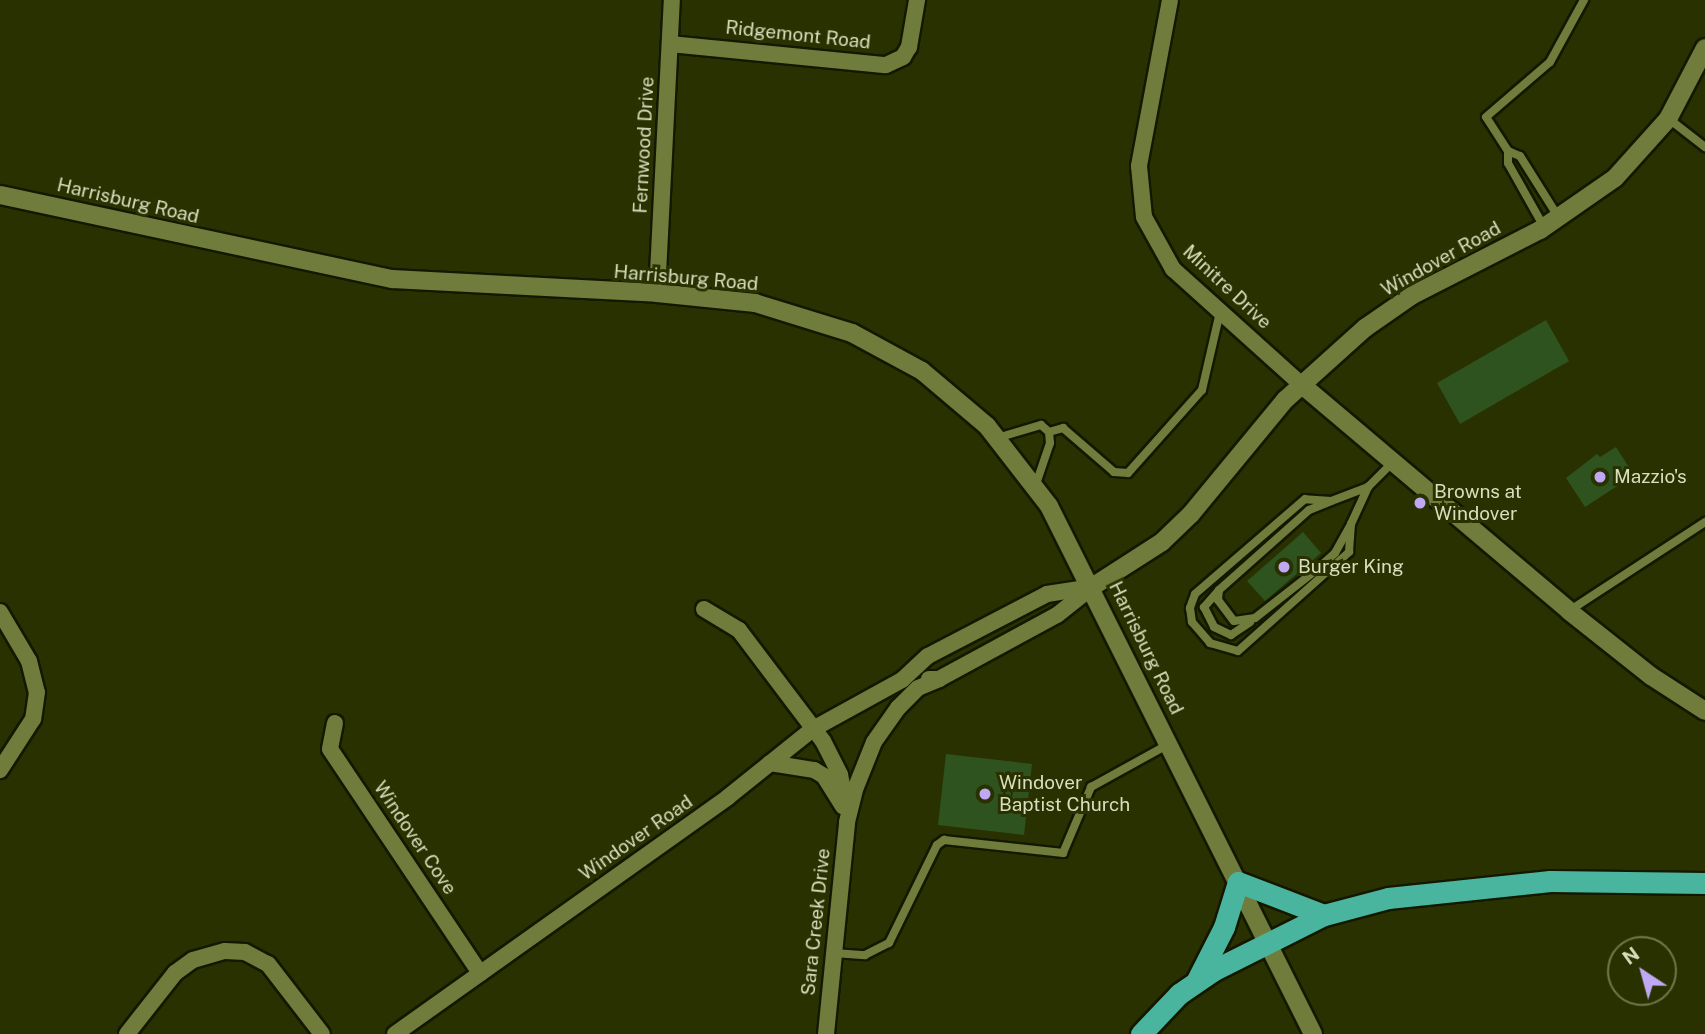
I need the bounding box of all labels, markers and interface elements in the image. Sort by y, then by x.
street label: Ridgemont Road [724,16,872,54]
street label: Fernwood Drive [629,76,659,214]
street label: Harrisburg Road [55,174,201,228]
street label: Windover Road [1377,217,1505,301]
street label: Minitre Drive [1178,240,1276,334]
street label: Harrisburg Road [613,260,759,296]
place label: Mazzio's [1614,466,1687,488]
marker: Mazzio's [1592,469,1608,485]
place label: Browns at Windover [1434,481,1522,525]
marker: Browns at Windover [1412,495,1428,511]
place label: Burger King [1298,556,1404,578]
marker: Burger King [1276,559,1292,575]
street label: Harrisburg Road [1104,578,1188,718]
place label: Windover Baptist Church [999,772,1130,816]
street label: Windover Cove [369,777,461,899]
marker: Windover Baptist Church [977,786,993,802]
street label: Windover Road [575,791,697,885]
street label: Sara Creek Drive [797,847,835,997]
north arrow [1607,936,1677,1006]
text: N [1618,942,1643,969]

